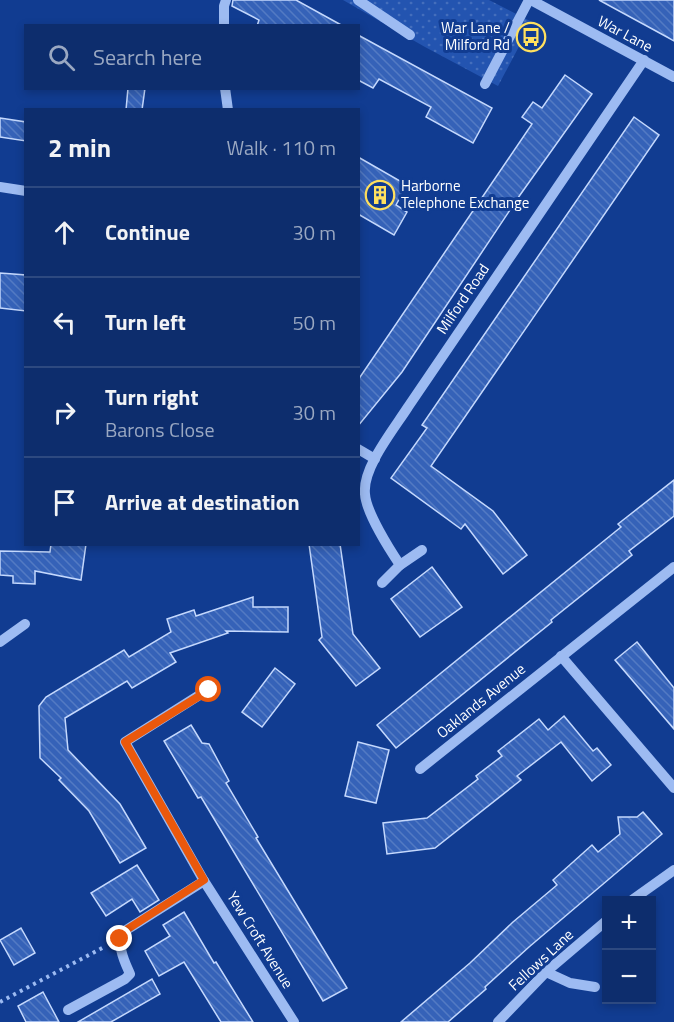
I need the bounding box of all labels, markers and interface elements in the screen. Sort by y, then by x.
street label: War Lane [594,9,657,58]
place label: War Lane / Milford Rd [441,16,510,56]
bus stop icon: War Lane / Milford Rd [515,21,547,53]
search box [24,24,360,90]
text: Search here [93,40,202,74]
icon: search [45,41,78,74]
text: 2 min [48,128,111,167]
text: Walk · 110 m [227,132,336,163]
place label: Harborne Telephone Exchange [401,174,529,214]
building icon: Harborne Telephone Exchange [364,179,396,211]
text: Continue [105,215,190,249]
icon: ahead [48,216,81,249]
text: 30 m [292,217,336,248]
street label: Milford Road [430,259,495,339]
text: Turn left [105,305,186,339]
icon: left [48,306,81,339]
text: 50 m [292,307,336,338]
text: Turn right [105,380,199,414]
icon: right [48,396,81,429]
text: 30 m [292,397,336,428]
text: Barons Close [105,414,215,445]
text: Arrive at destination [105,485,300,519]
icon: arrive [48,486,81,519]
street label: Oaklands Avenue [431,657,530,744]
route start [195,676,221,702]
street label: Yew Croft Avenue [221,887,300,993]
map controls [602,896,656,1004]
button: + [602,896,656,950]
street label: Fellows Lane [503,923,578,996]
route end [106,925,132,951]
button: − [602,950,656,1004]

